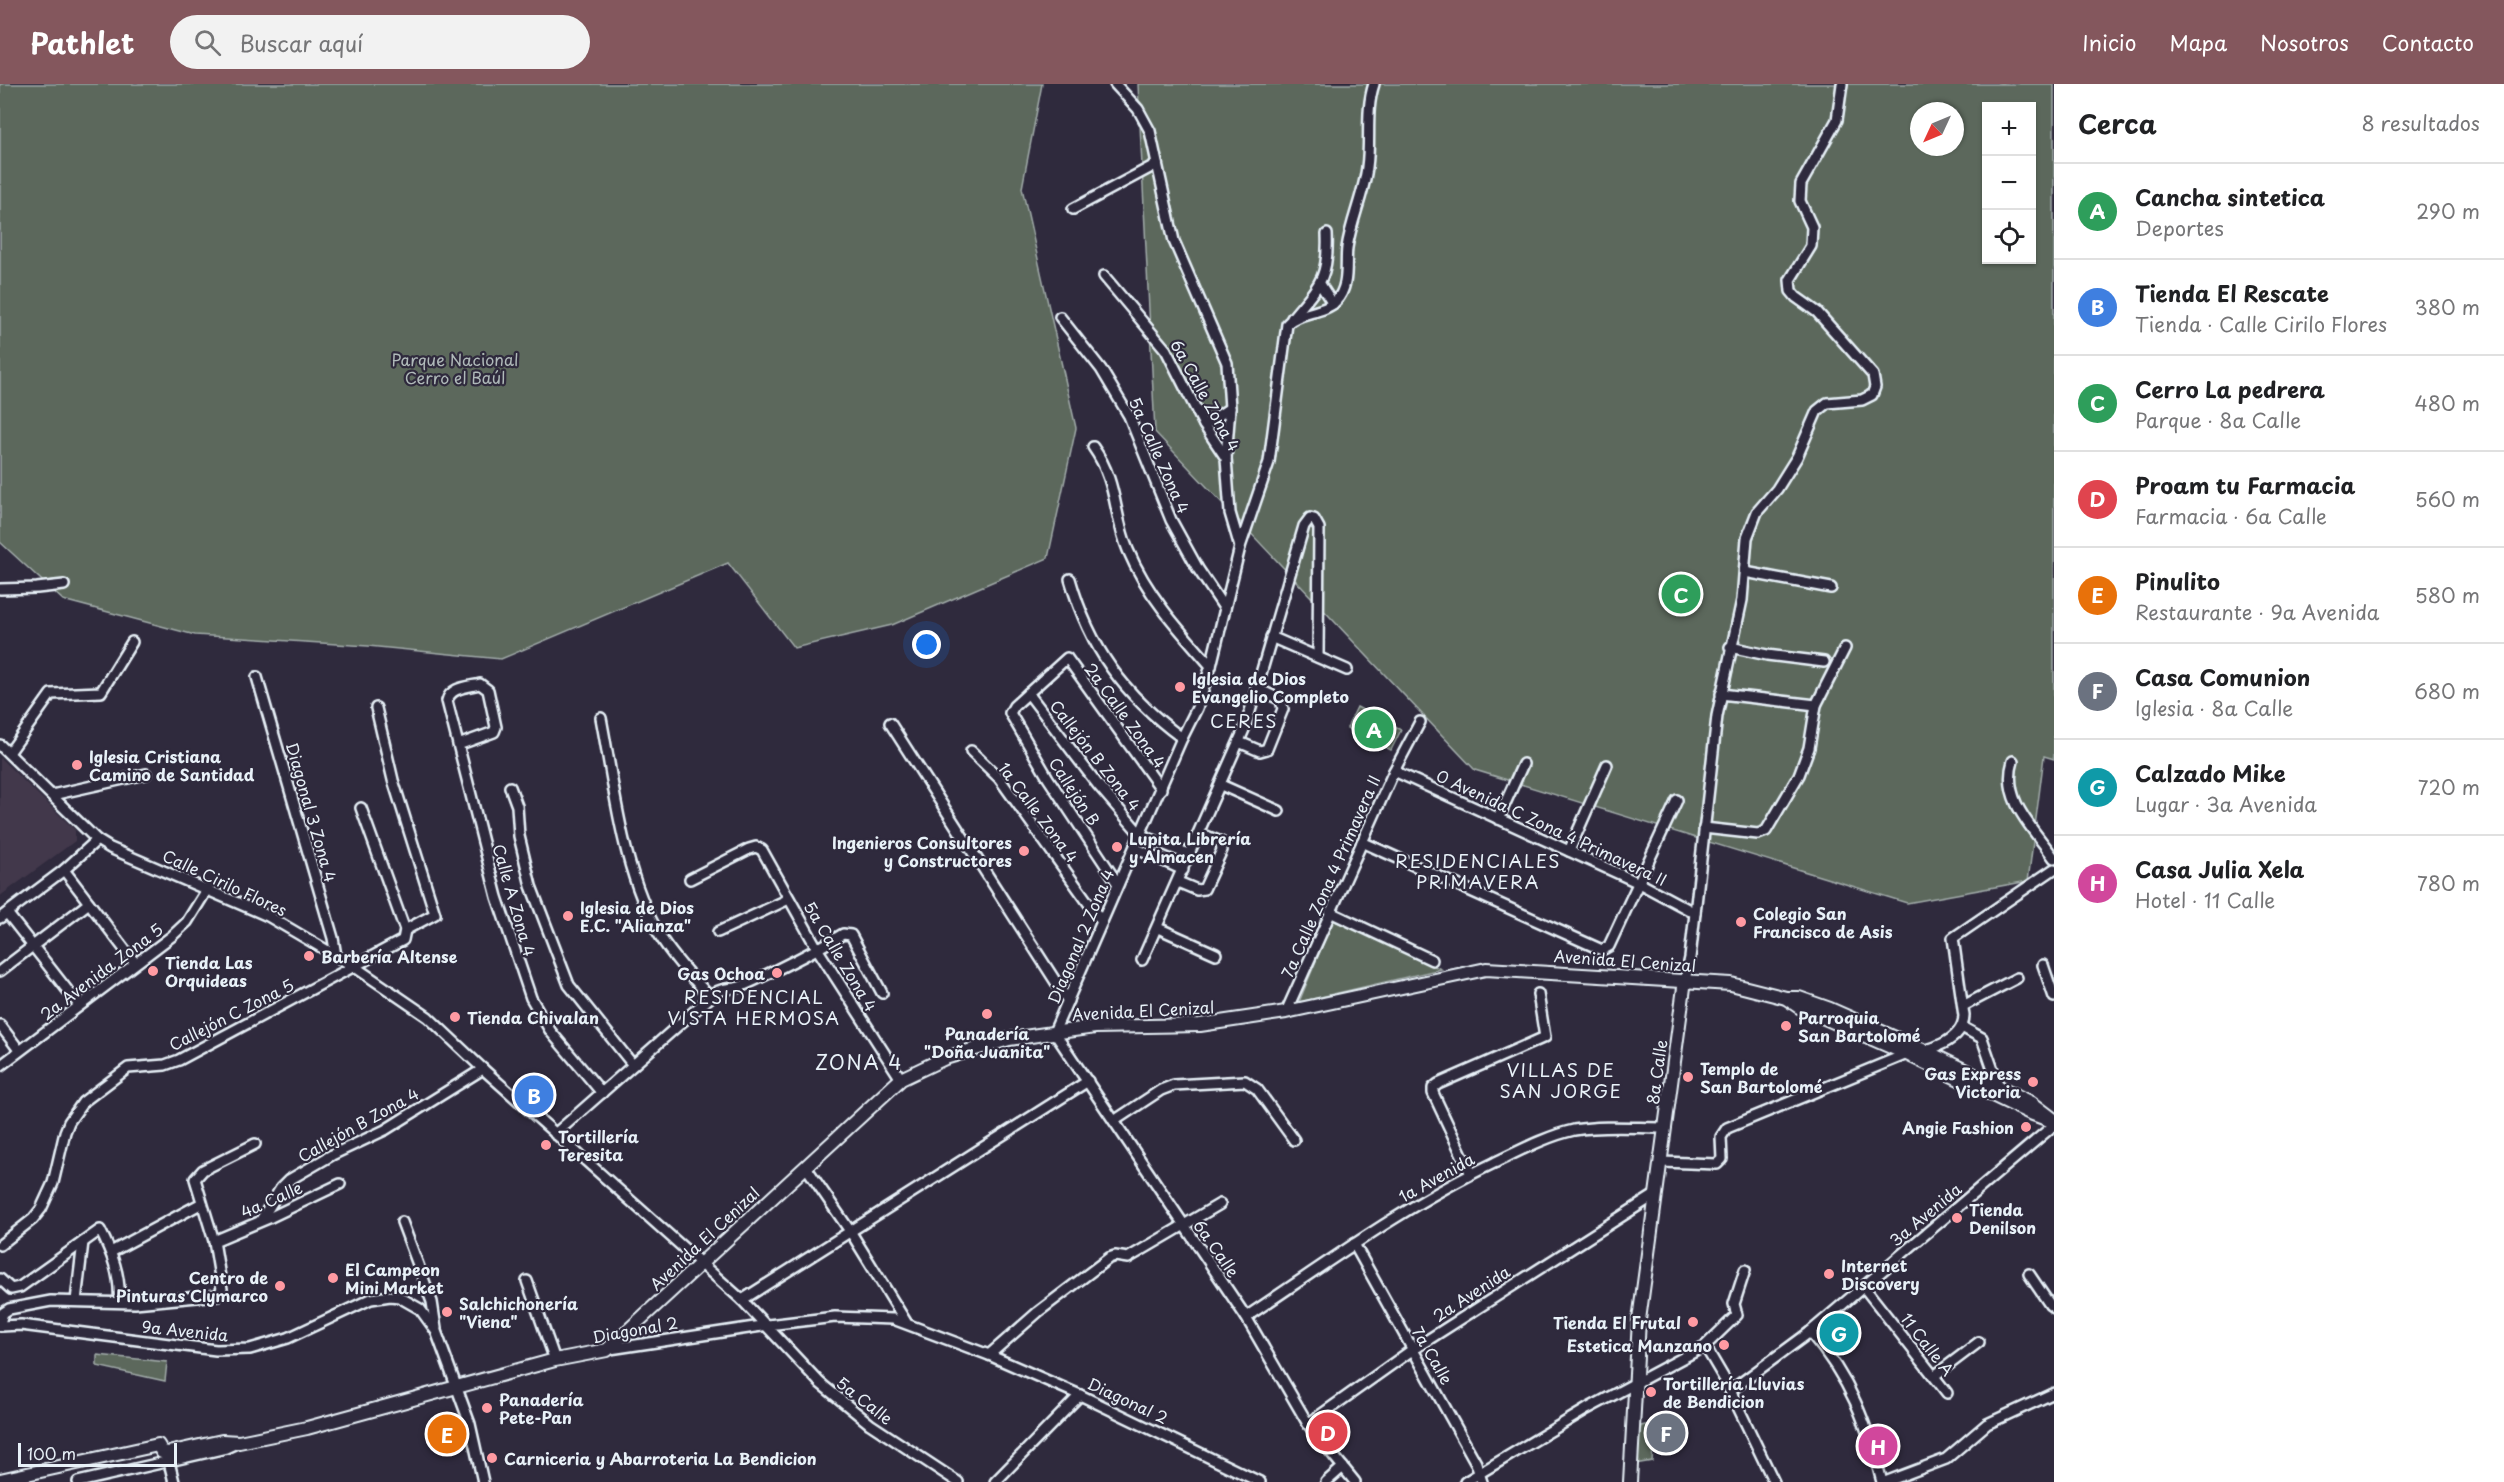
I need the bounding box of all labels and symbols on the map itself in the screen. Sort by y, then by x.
north arrow [1910,102,1964,156]
street label: 6a Calle Zona 4 [1165,335,1247,455]
park label: Parque Nacional Cerro el Baúl [392,347,518,389]
street label: 5a Calle Zona 4 [1124,393,1196,517]
pin: C [1662,572,1700,616]
your location [912,630,941,659]
street label: 2a Calle Zona 4 [1080,657,1172,773]
place label: Iglesia de Dios Evangelio Completo [1192,666,1349,708]
marker: Iglesia de Dios Evangelio Completo [1173,680,1187,694]
street label: Callejón B Zona 4 [1046,695,1146,815]
pin: A [1354,706,1394,752]
district label: CERES [1210,707,1278,734]
street label: Diagonal 3 Zona 4 [281,739,343,885]
place label: Iglesia Cristiana Camino de Santidad [89,744,255,786]
street label: Callejón B [1046,753,1104,829]
street label: 1a Calle Zona 4 [993,757,1085,867]
marker: Iglesia Cristiana Camino de Santidad [70,758,84,772]
street label: 0 Avenida C Zona 4 Primavera II [1433,763,1671,891]
street label: 7a Calle Zona 4 Primavera II [1274,771,1386,981]
place label: Lupita Librería y Almacen [1129,826,1251,868]
place label: Ingenieros Consultores y Constructores [832,830,1012,872]
marker: Lupita Librería y Almacen [1110,840,1124,854]
street label: Calle A Zona 4 [487,841,543,959]
street label: Calle Cirilo Flores [159,843,291,921]
marker: Ingenieros Consultores y Constructores [1017,844,1031,858]
district label: RESIDENCIALES PRIMAVERA [1395,847,1561,895]
street label: Diagonal 2 Zona 4 [1041,865,1119,1007]
place label: Iglesia de Dios E.C. "Alianza" [580,895,694,937]
street label: 5a Calle Zona 4 [799,896,883,1016]
place label: Colegio San Francisco de Asis [1753,901,1893,943]
marker: Iglesia de Dios E.C. "Alianza" [561,909,575,923]
marker: Colegio San Francisco de Asis [1734,915,1748,929]
street label: 2a Avenida Zona 5 [34,917,168,1025]
street label: Avenida El Cenizal [1553,943,1697,977]
place label: Barbería Altense [321,944,458,968]
marker: Barbería Altense [302,949,316,963]
place label: Tienda Las Orquideas [165,950,253,992]
place label: Gas Ochoa [677,961,765,985]
marker: Tienda Las Orquideas [146,964,160,978]
marker: Gas Ochoa [770,966,784,980]
street label: Callejón C Zona 5 [164,972,298,1056]
district label: RESIDENCIAL VISTA HERMOSA [667,983,841,1031]
street label: Avenida El Cenizal [1071,994,1215,1026]
place label: Tienda Chivalan [467,1005,599,1029]
place label: Parroquia San Bartolomé [1798,1005,1921,1047]
marker: Panadería "Doña Juanita" [980,1007,994,1021]
marker: Tienda Chivalan [448,1010,462,1024]
marker: Parroquia San Bartolomé [1779,1019,1793,1033]
place label: Panadería "Doña Juanita" [924,1021,1050,1063]
street label: 8a Calle [1640,1038,1672,1106]
district label: ZONA 4 [815,1047,903,1077]
district label: VILLAS DE SAN JORGE [1500,1056,1622,1104]
place label: Templo de San Bartolomé [1700,1056,1823,1098]
place label: Gas Express Victoria [1924,1061,2021,1103]
marker: Templo de San Bartolomé [1681,1070,1695,1084]
pin: B [514,1072,554,1118]
marker: Gas Express Victoria [2026,1075,2040,1089]
street label: Callejón B Zona 4 [293,1081,423,1167]
place label: Angie Fashion [1902,1115,2014,1139]
marker: Angie Fashion [2019,1120,2033,1134]
place label: Tortillería Teresita [558,1124,639,1166]
marker: Tortillería Teresita [539,1138,553,1152]
street label: 1a Avenida [1394,1146,1478,1208]
street label: 4a Calle [236,1175,306,1223]
street label: 3a Avenida [1884,1177,1966,1251]
street label: Avenida El Cenizal [644,1181,764,1295]
place label: Tienda Denilson [1969,1197,2036,1239]
marker: Tienda Denilson [1950,1211,1964,1225]
street label: 6a Calle [1188,1214,1246,1282]
place label: Internet Discovery [1841,1253,1920,1295]
place label: El Campeon Mini Market [345,1257,444,1299]
street label: 2a Avenida [1428,1259,1514,1327]
place label: Centro de Pinturas Clymarco [116,1265,268,1307]
marker: Internet Discovery [1822,1267,1836,1281]
marker: El Campeon Mini Market [326,1271,340,1285]
marker: Centro de Pinturas Clymarco [273,1279,287,1293]
place label: Salchichonería "Viena" [459,1291,578,1333]
marker: Salchichonería "Viena" [440,1305,454,1319]
street label: 11 Calle A [1896,1307,1960,1381]
street label: Diagonal 2 [590,1310,680,1348]
place label: Tienda El Frutal [1553,1310,1681,1334]
pin: G [1820,1310,1858,1356]
street label: 9a Avenida [140,1314,230,1346]
marker: Tienda El Frutal [1686,1315,1700,1329]
street label: 7a Calle [1407,1322,1459,1389]
place label: Estetica Manzano [1567,1333,1712,1357]
marker: Estetica Manzano [1717,1338,1731,1352]
street label: 5a Calle [832,1370,898,1430]
street label: Diagonal 2 [1084,1371,1172,1429]
place label: Tortillería Lluvias de Bendicion [1663,1371,1805,1413]
marker: Tortillería Lluvias de Bendicion [1644,1385,1658,1399]
place label: Panadería Pete-Pan [499,1387,584,1429]
marker: Panadería Pete-Pan [480,1401,494,1415]
pin: D [1308,1410,1348,1454]
pin: F [1646,1410,1686,1456]
pin: E [428,1412,466,1456]
pin: H [1858,1424,1898,1468]
scale bar [18,1440,177,1468]
place label: Carniceria y Abarroteria La Bendicion [504,1446,817,1470]
marker: Carniceria y Abarroteria La Bendicion [485,1451,499,1465]

